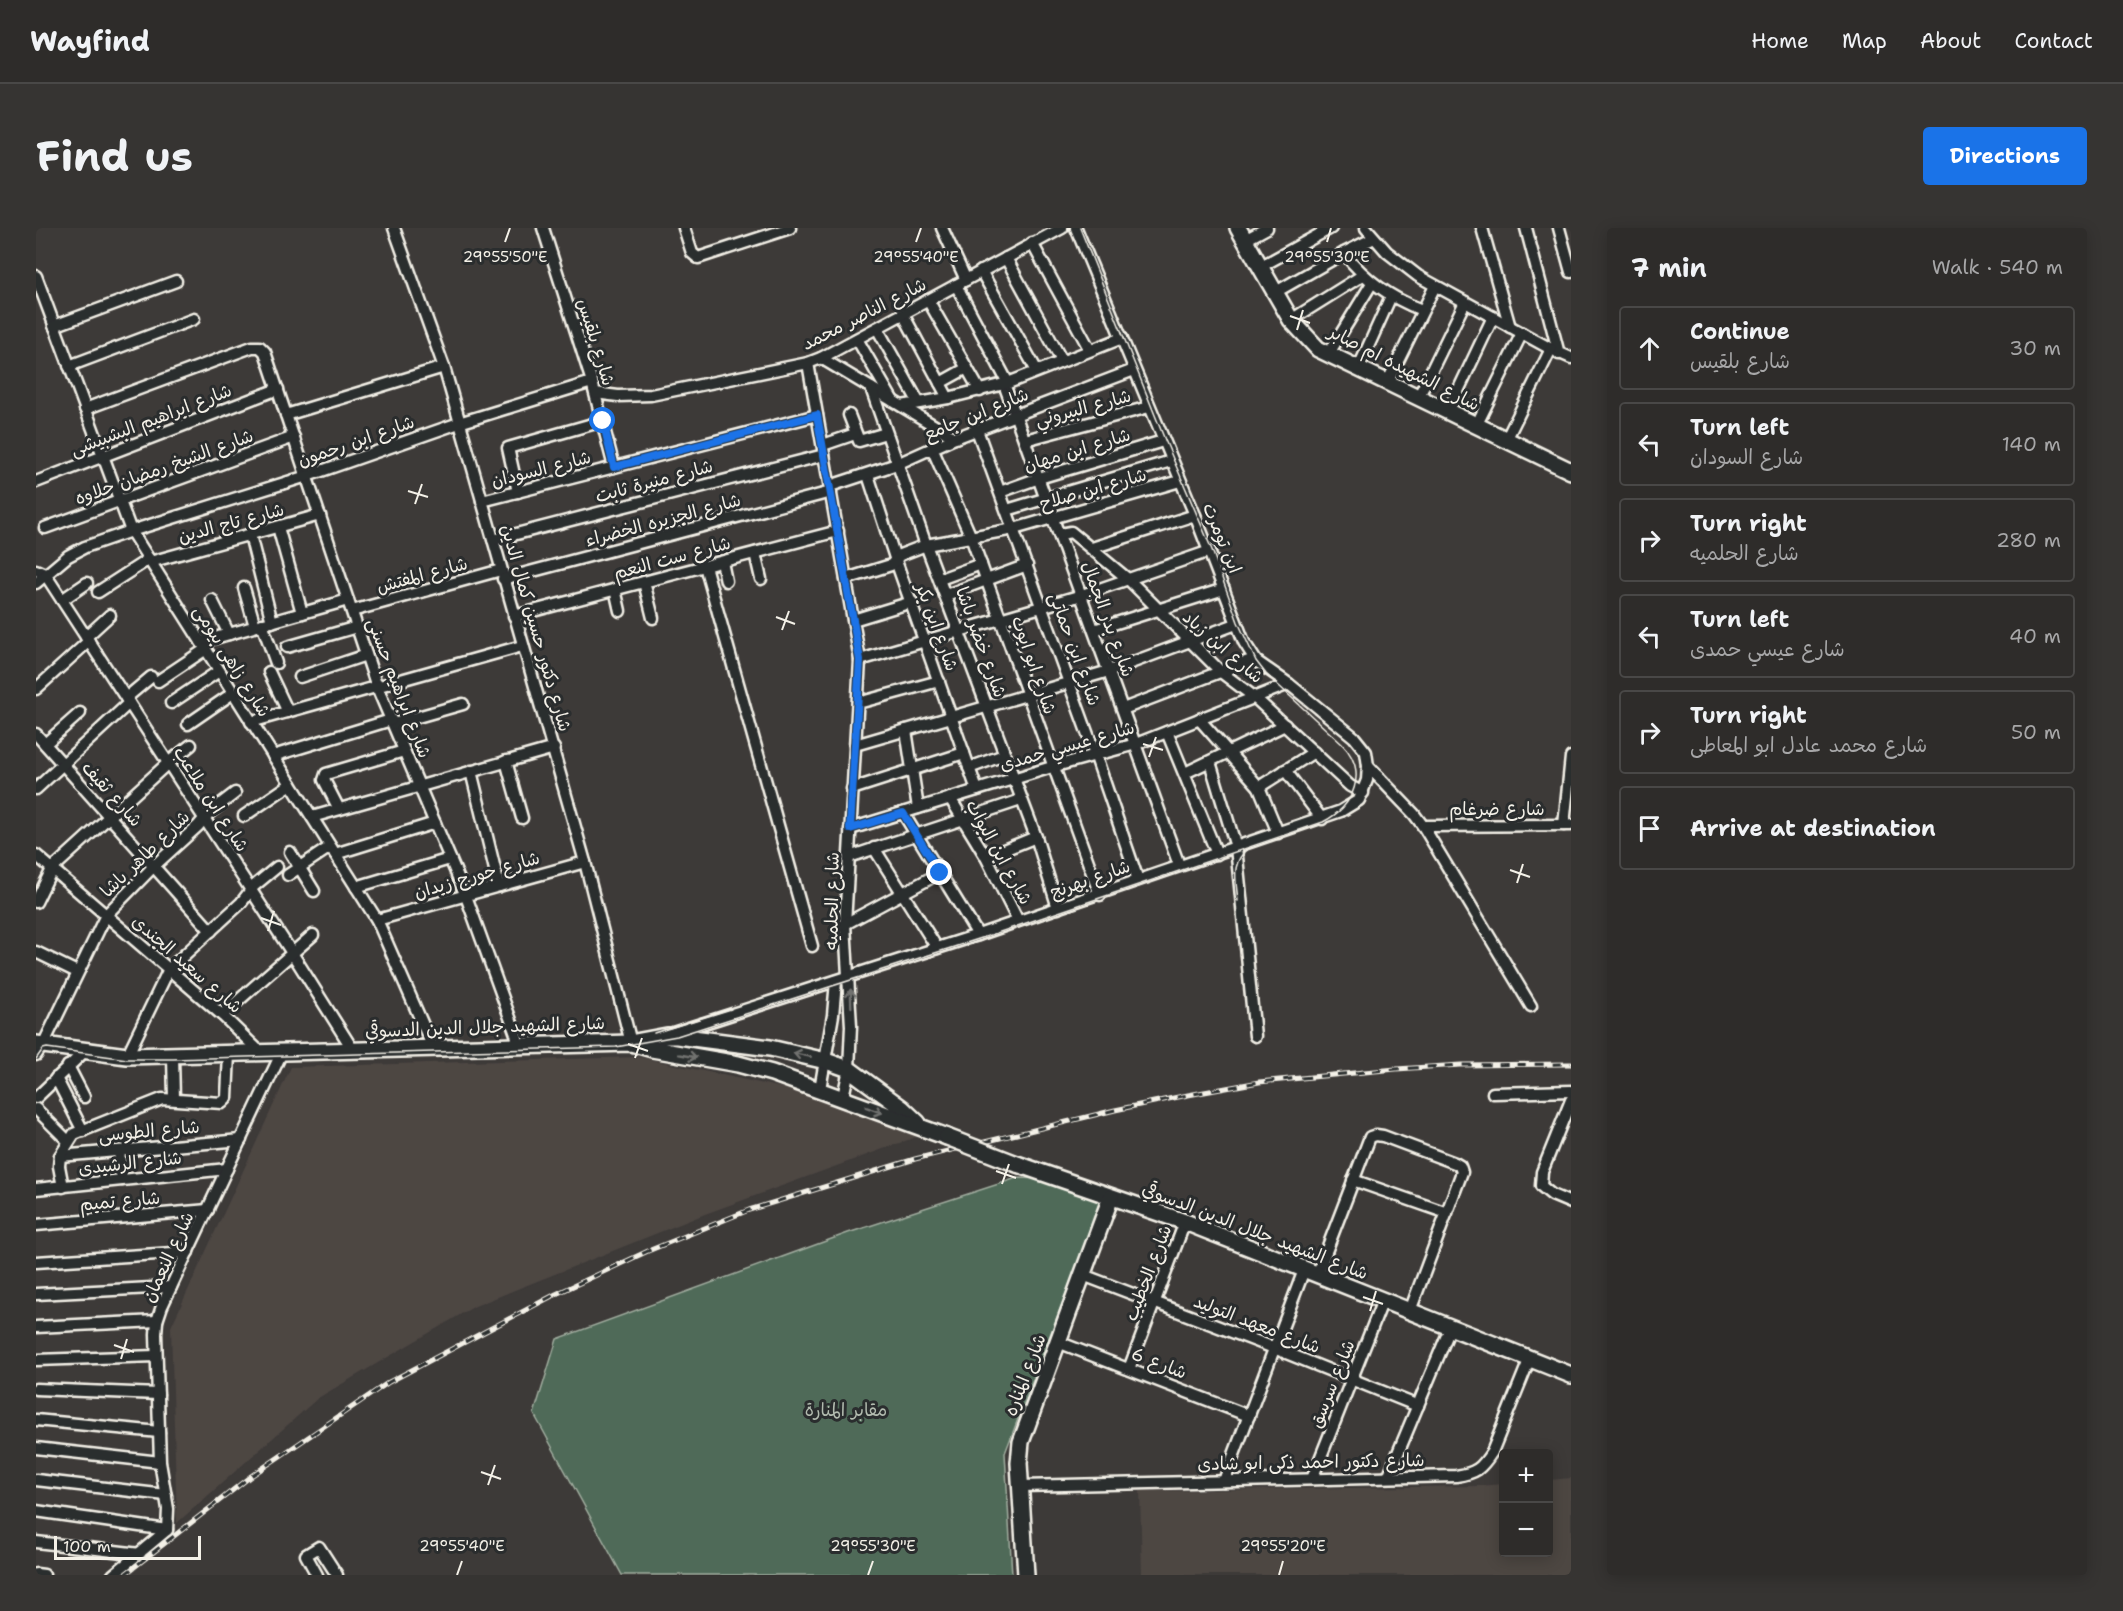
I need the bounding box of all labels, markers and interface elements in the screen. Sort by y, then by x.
text: Wayfind [30,22,150,60]
text: Home [1751,27,1809,55]
text: Map [1842,27,1887,55]
text: About [1920,27,1981,55]
text: Contact [2014,27,2093,55]
button: Directions [1923,127,2087,185]
text: Find us [36,128,193,184]
text: 29°55'50"E [463,247,547,267]
text: 29°55'40"E [873,247,959,267]
text: 29°55'30"E [1284,247,1370,267]
text: 7 min [1631,250,1707,285]
text: Walk · 540 m [1932,254,2063,280]
street label: شارع الناصر محمد [798,272,930,356]
street label: شارع بلقيس [571,295,621,389]
text: Continue [1690,317,1790,346]
street label: شارع الشهيده ام صابر [1322,319,1484,418]
icon: ahead [1633,332,1666,365]
text: 30 m [2009,335,2061,361]
text: شارع بلقيس [1690,348,1790,374]
street label: شارع ابراهيم البشبيشى [67,378,236,464]
street label: شارع ابن جامع [920,382,1032,447]
street label: شارع البيروني [1032,384,1135,436]
route start [589,407,615,433]
street label: شارع ابن رحمون [294,410,418,472]
text: Turn left [1690,413,1789,442]
street label: شارع ابن مهان [1021,422,1133,478]
street label: شارع الشيخ رمضان حلاوه [71,424,257,510]
icon: left [1633,428,1666,461]
text: 140 m [2002,431,2061,457]
text: شارع السودان [1690,444,1803,470]
street label: شارع السودان [489,445,593,493]
street label: شارع منيرة ثابت [593,454,715,508]
street label: شارع ابن صلاح [1037,462,1149,516]
street label: شارع الجزيره الخضراء [583,488,743,552]
street label: شارع تاج الدين [175,497,287,549]
street label: ابن تومرت [1197,499,1247,577]
text: Turn right [1690,509,1807,538]
street label: شارع دكتور حسين كمال الدين [495,522,577,734]
icon: right [1633,524,1666,557]
text: 280 m [1996,527,2061,553]
street label: شارع ست النعم [611,531,734,587]
text: شارع الحلميه [1690,540,1799,566]
street label: شارع المفتش [374,551,470,599]
street label: شارع بدر الجمال [1076,558,1140,680]
street label: شارع ابن بكر [909,578,964,674]
street label: شارع خضر باشا [950,583,1012,701]
street label: شارع ابن حماتى [1043,589,1107,709]
street label: شارع زاهى بيومى [188,600,276,722]
street label: شارع ابن زياد [1178,605,1268,689]
text: Turn left [1690,605,1789,634]
street label: شارع ابو ايوب [1006,613,1062,717]
street label: شارع ابراهيم حسنى [359,615,437,762]
icon: left [1633,620,1666,653]
text: 40 m [2009,623,2061,649]
text: شارع عيسي حمدى [1690,636,1845,662]
text: Turn right [1690,701,1807,730]
street label: شارع عيسي حمدى [997,715,1138,781]
icon: right [1633,716,1666,749]
text: 50 m [2011,719,2061,745]
text: شارع محمد عادل ابو المعاطى [1690,732,1927,758]
street label: شارع ابن ملاعب [168,742,254,856]
street label: شارع ثقيف [76,756,148,832]
street label: شارع ابن البواب [960,795,1038,909]
street label: شارع ضرغام [1449,797,1545,823]
street label: شارع طاهر باشا [95,805,195,903]
icon: arrive [1633,812,1666,845]
text: Arrive at destination [1690,814,1936,843]
street label: شارع جورج زيدان [411,846,543,904]
street label: شارع الحلميه [819,852,845,950]
street label: شارع بهرنج [1047,854,1133,904]
route end [926,859,952,885]
street label: شارع سعيد الجندى [127,909,247,1019]
one-way arrow [845,988,856,1008]
street label: شارع الشهيد جلال الدين الدسوقي [365,1011,605,1044]
one-way arrow [793,1049,812,1061]
one-way arrow [677,1050,697,1061]
one-way arrow [865,1105,883,1116]
street label: شارع الطوسى [97,1115,201,1147]
street label: شارع الرشيدى [77,1146,183,1180]
street label: شارع الشهيد جلال الدين الدسوقي [1138,1177,1371,1286]
street label: شارع تميم [79,1186,161,1218]
street label: شارع النعمان [137,1208,199,1306]
street label: شارع الخطيب [1119,1222,1177,1324]
street label: شارع معهد التوليد [1190,1289,1324,1359]
street label: شارع المناره [998,1331,1052,1419]
street label: شارع سرسق [1303,1336,1361,1432]
street label: شارع 6 [1128,1341,1190,1385]
park label: مقابر المنارة [805,1398,887,1422]
street label: شارع دكتور احمد ذكى ابو شادى [1197,1448,1425,1476]
map controls [1499,1449,1553,1557]
button: + [1499,1449,1553,1503]
button: − [1499,1503,1553,1557]
scale bar [54,1533,201,1560]
text: 100 m [63,1536,111,1557]
text: 29°55'40"E [419,1536,505,1556]
text: 29°55'30"E [830,1536,916,1556]
text: 29°55'20"E [1240,1536,1326,1556]

